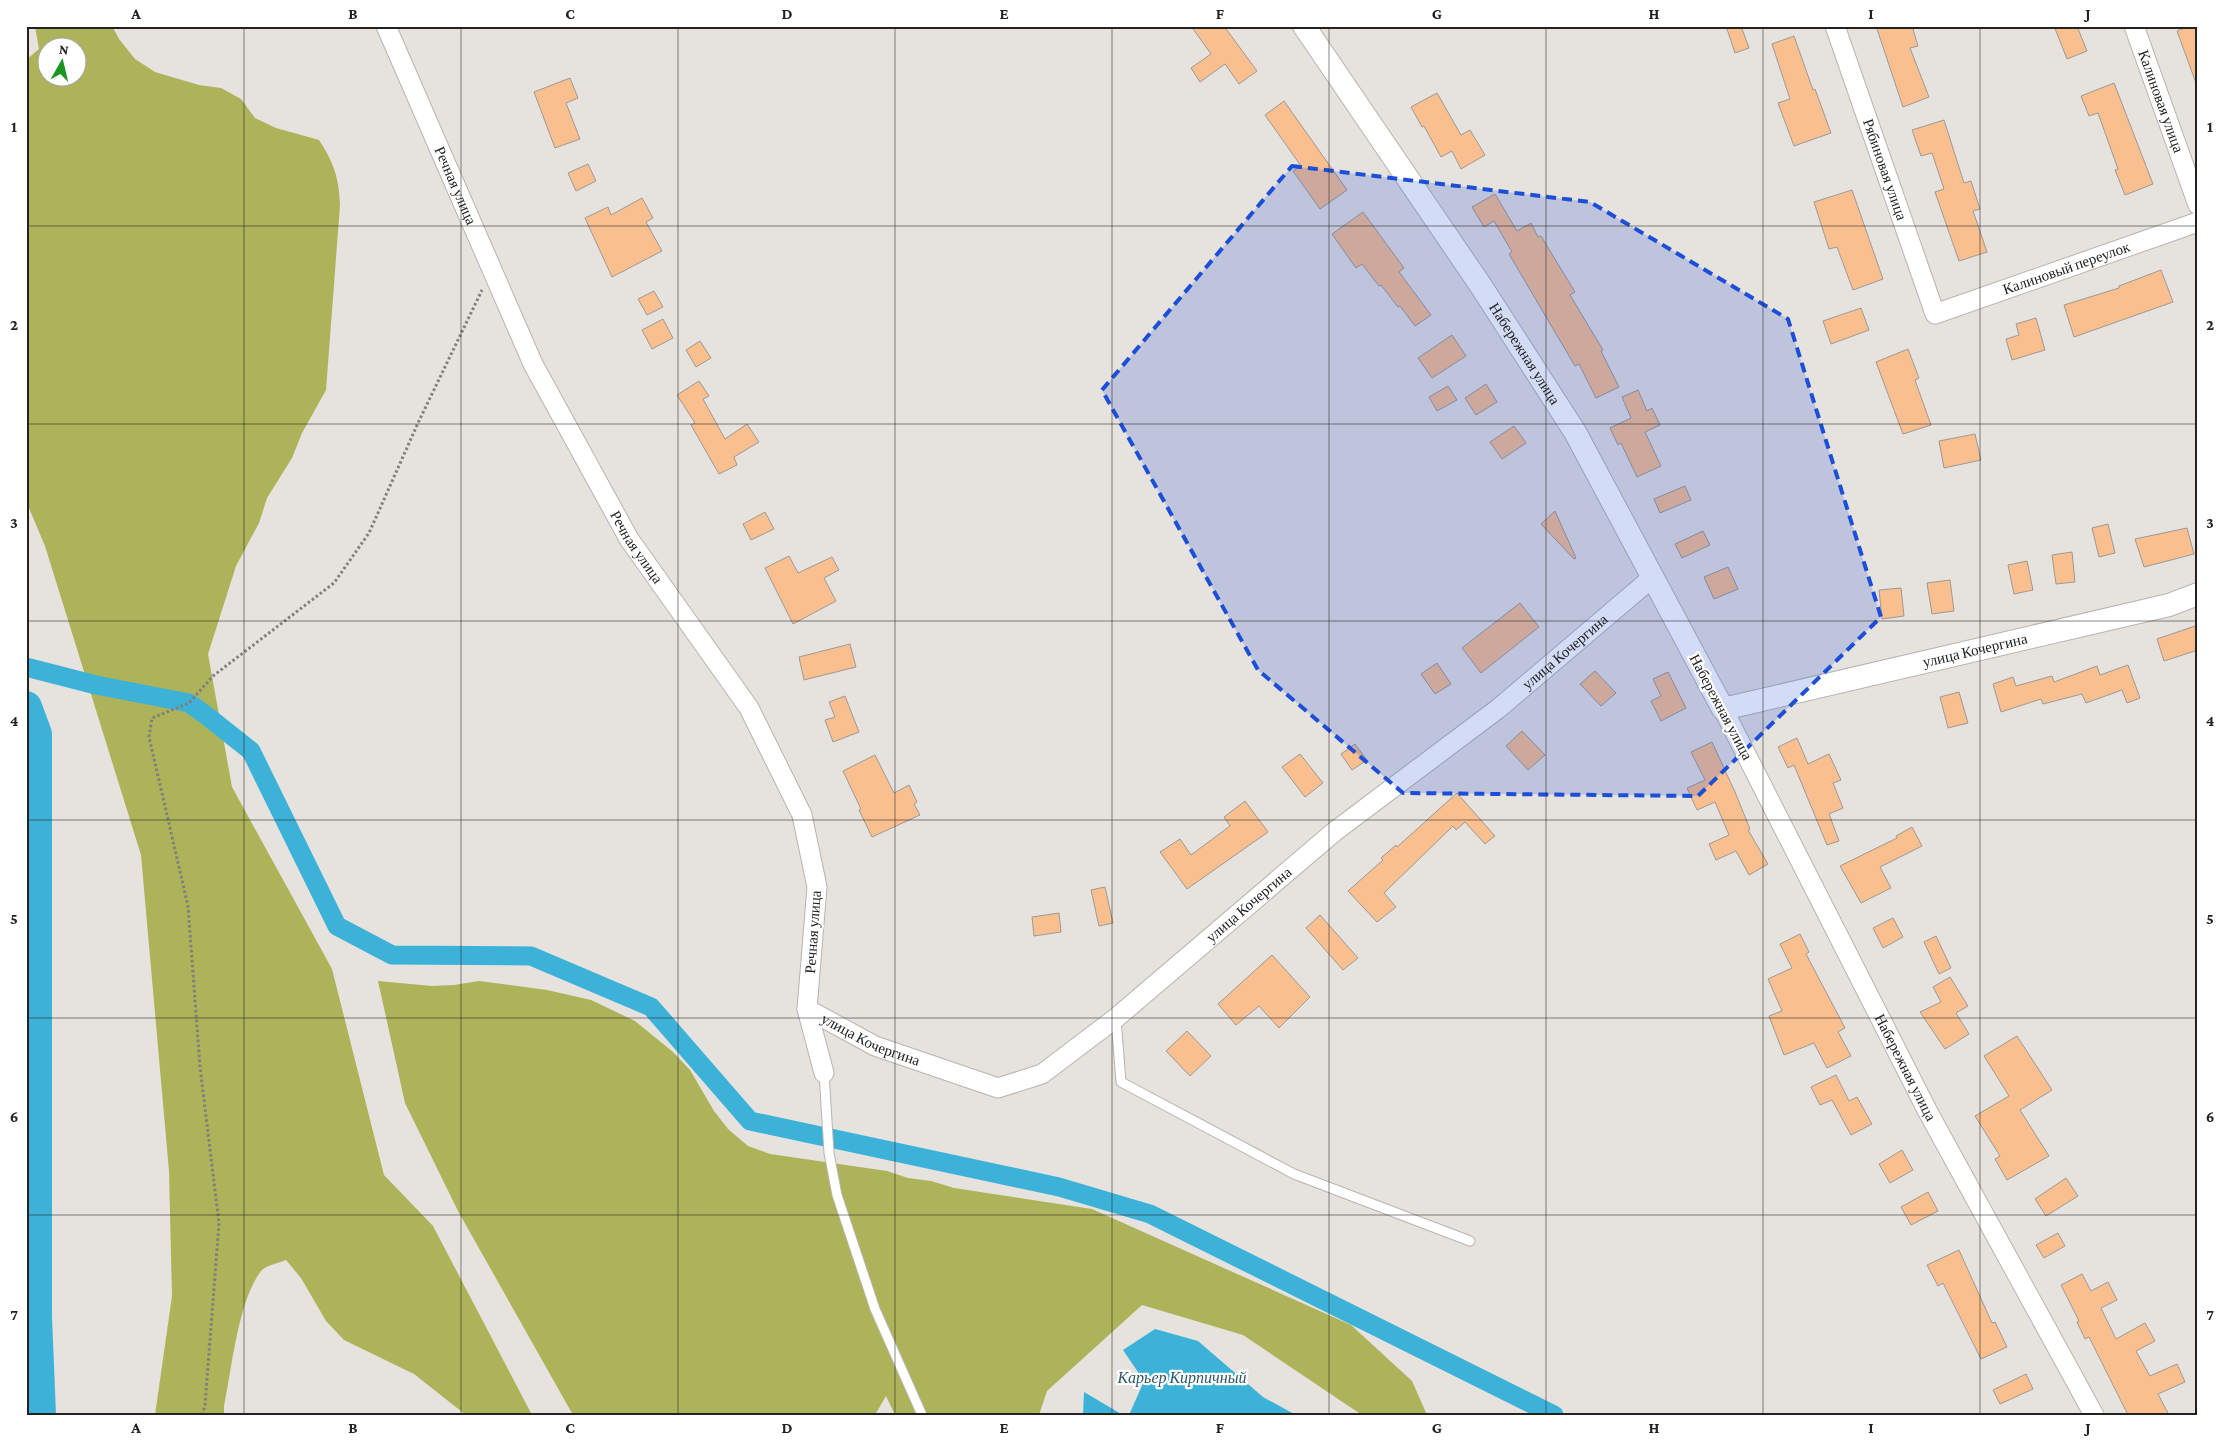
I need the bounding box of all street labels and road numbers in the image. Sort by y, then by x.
street label: Калиновая улица [2135,48,2187,155]
street label: Рябиновая улица [1860,117,1910,223]
street label: Речная улица [431,144,480,227]
street label: Калиновый переулок [2001,238,2133,298]
street label: Набережная улица [1486,300,1563,408]
street label: Речная улица [607,508,666,587]
street label: улица Кочергина [1519,611,1611,693]
street label: улица Кочергина [1921,630,2029,670]
street label: Набережная улица [1686,651,1756,763]
street label: улица Кочергина [1203,864,1295,945]
street label: Речная улица [802,890,824,974]
street label: улица Кочергина [819,1010,922,1069]
street label: Набережная улица [1871,1011,1939,1124]

